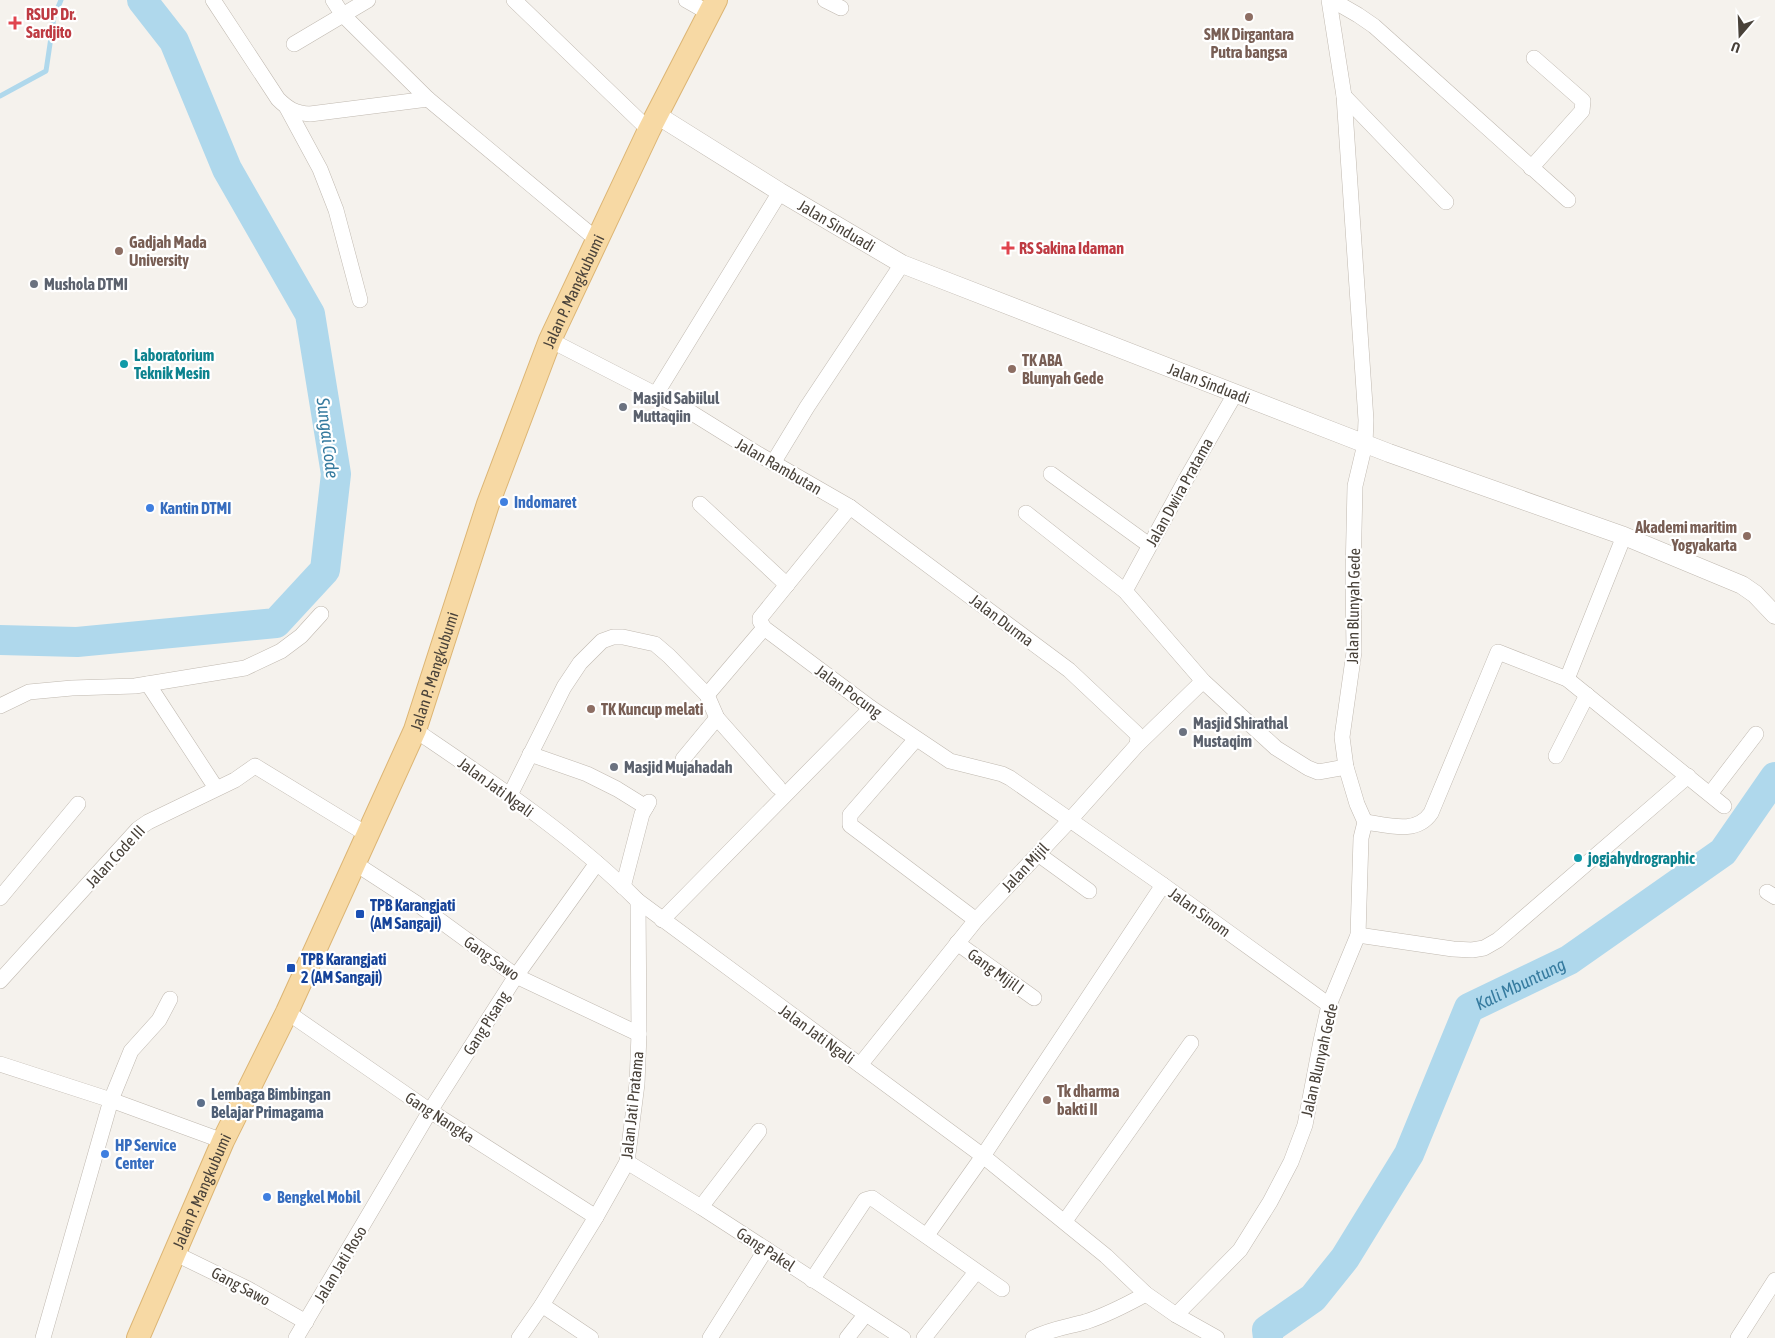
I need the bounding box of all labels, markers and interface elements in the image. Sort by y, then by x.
place label: RSUP Dr. Sardjito [26,5,76,41]
north arrow [1715,10,1765,60]
marker: SMK Dirgantara Putra bangsa [1243,11,1255,23]
marker: RSUP Dr. Sardjito [8,16,22,30]
place label: SMK Dirgantara Putra bangsa [1204,25,1294,61]
text: U [1729,38,1742,56]
street label: Jalan Sinduadi [795,196,879,255]
street label: Jalan P. Mangkubumi [539,231,607,351]
place label: Gadjah Mada University [129,233,207,269]
place label: RS Sakina Idaman [1019,239,1124,257]
marker: RS Sakina Idaman [1001,241,1015,255]
marker: Gadjah Mada University [113,245,125,257]
place label: Mushola DTMI [44,275,128,293]
marker: Mushola DTMI [28,278,40,290]
place label: Laboratorium Teknik Mesin [134,346,214,382]
place label: TK ABA Blunyah Gede [1022,351,1104,387]
marker: Laboratorium Teknik Mesin [118,358,130,370]
street label: Jalan Sinduadi [1165,359,1252,407]
marker: TK ABA Blunyah Gede [1006,363,1018,375]
place label: Masjid Sabiilul Muttaqiin [633,389,720,425]
water label: Sungai Code [312,395,343,480]
marker: Masjid Sabiilul Muttaqiin [617,401,629,413]
street label: Jalan Rambutan [733,434,825,498]
street label: Jalan Dwira Pratama [1142,435,1216,549]
place label: Indomaret [514,493,577,511]
marker: Indomaret [498,496,510,508]
place label: Kantin DTMI [160,499,231,517]
marker: Kantin DTMI [144,502,156,514]
place label: Akademi maritim Yogyakarta [1634,518,1737,554]
marker: Akademi maritim Yogyakarta [1741,530,1753,542]
street label: Jalan Blunyah Gede [1343,548,1364,664]
street label: Jalan Durma [967,590,1037,650]
street label: Jalan P. Mangkubumi [406,610,462,733]
street label: Jalan Pocung [812,661,886,722]
place label: TK Kuncup melati [601,700,704,718]
marker: TK Kuncup melati [585,703,597,715]
place label: Masjid Shirathal Mustaqim [1193,714,1289,750]
marker: Masjid Shirathal Mustaqim [1177,726,1189,738]
street label: Jalan Jati Ngali [454,754,537,821]
place label: Masjid Mujahadah [624,758,733,776]
marker: Masjid Mujahadah [608,761,620,773]
street label: Jalan Code III [82,821,148,891]
street label: Jalan Mijil [998,838,1053,896]
place label: jogjahydrographic [1587,849,1695,867]
marker: jogjahydrographic [1572,852,1584,864]
street label: Jalan Sinom [1166,884,1234,940]
place label: TPB Karangjati (AM Sangaji) [370,896,456,932]
marker: TPB Karangjati (AM Sangaji) [354,908,366,920]
street label: Gang Sawo [460,932,523,984]
street label: Gang Mijil I [964,945,1028,998]
place label: TPB Karangjati 2 (AM Sangaji) [301,950,387,986]
water label: Kali Mbuntung [1472,953,1569,1014]
marker: TPB Karangjati 2 (AM Sangaji) [285,962,297,974]
street label: Gang Pisang [459,988,514,1059]
street label: Jalan Jati Ngali [775,1001,858,1068]
street label: Jalan Blunyah Gede [1297,1002,1342,1119]
street label: Jalan Jati Pratama [617,1050,647,1160]
place label: Tk dharma bakti II [1057,1082,1119,1118]
place label: Lembaga Bimbingan Belajar Primagama [211,1085,331,1121]
street label: Gang Nangka [402,1088,478,1147]
marker: Tk dharma bakti II [1041,1094,1053,1106]
marker: Lembaga Bimbingan Belajar Primagama [195,1097,207,1109]
street label: Jalan P. Mangkubumi [169,1131,234,1251]
place label: HP Service Center [115,1136,177,1172]
marker: HP Service Center [99,1148,111,1160]
place label: Bengkel Mobil [277,1188,361,1206]
marker: Bengkel Mobil [261,1191,273,1203]
street label: Jalan Jati Roso [310,1223,370,1305]
street label: Gang Pakel [733,1223,799,1276]
street label: Gang Sawo [208,1263,273,1310]

